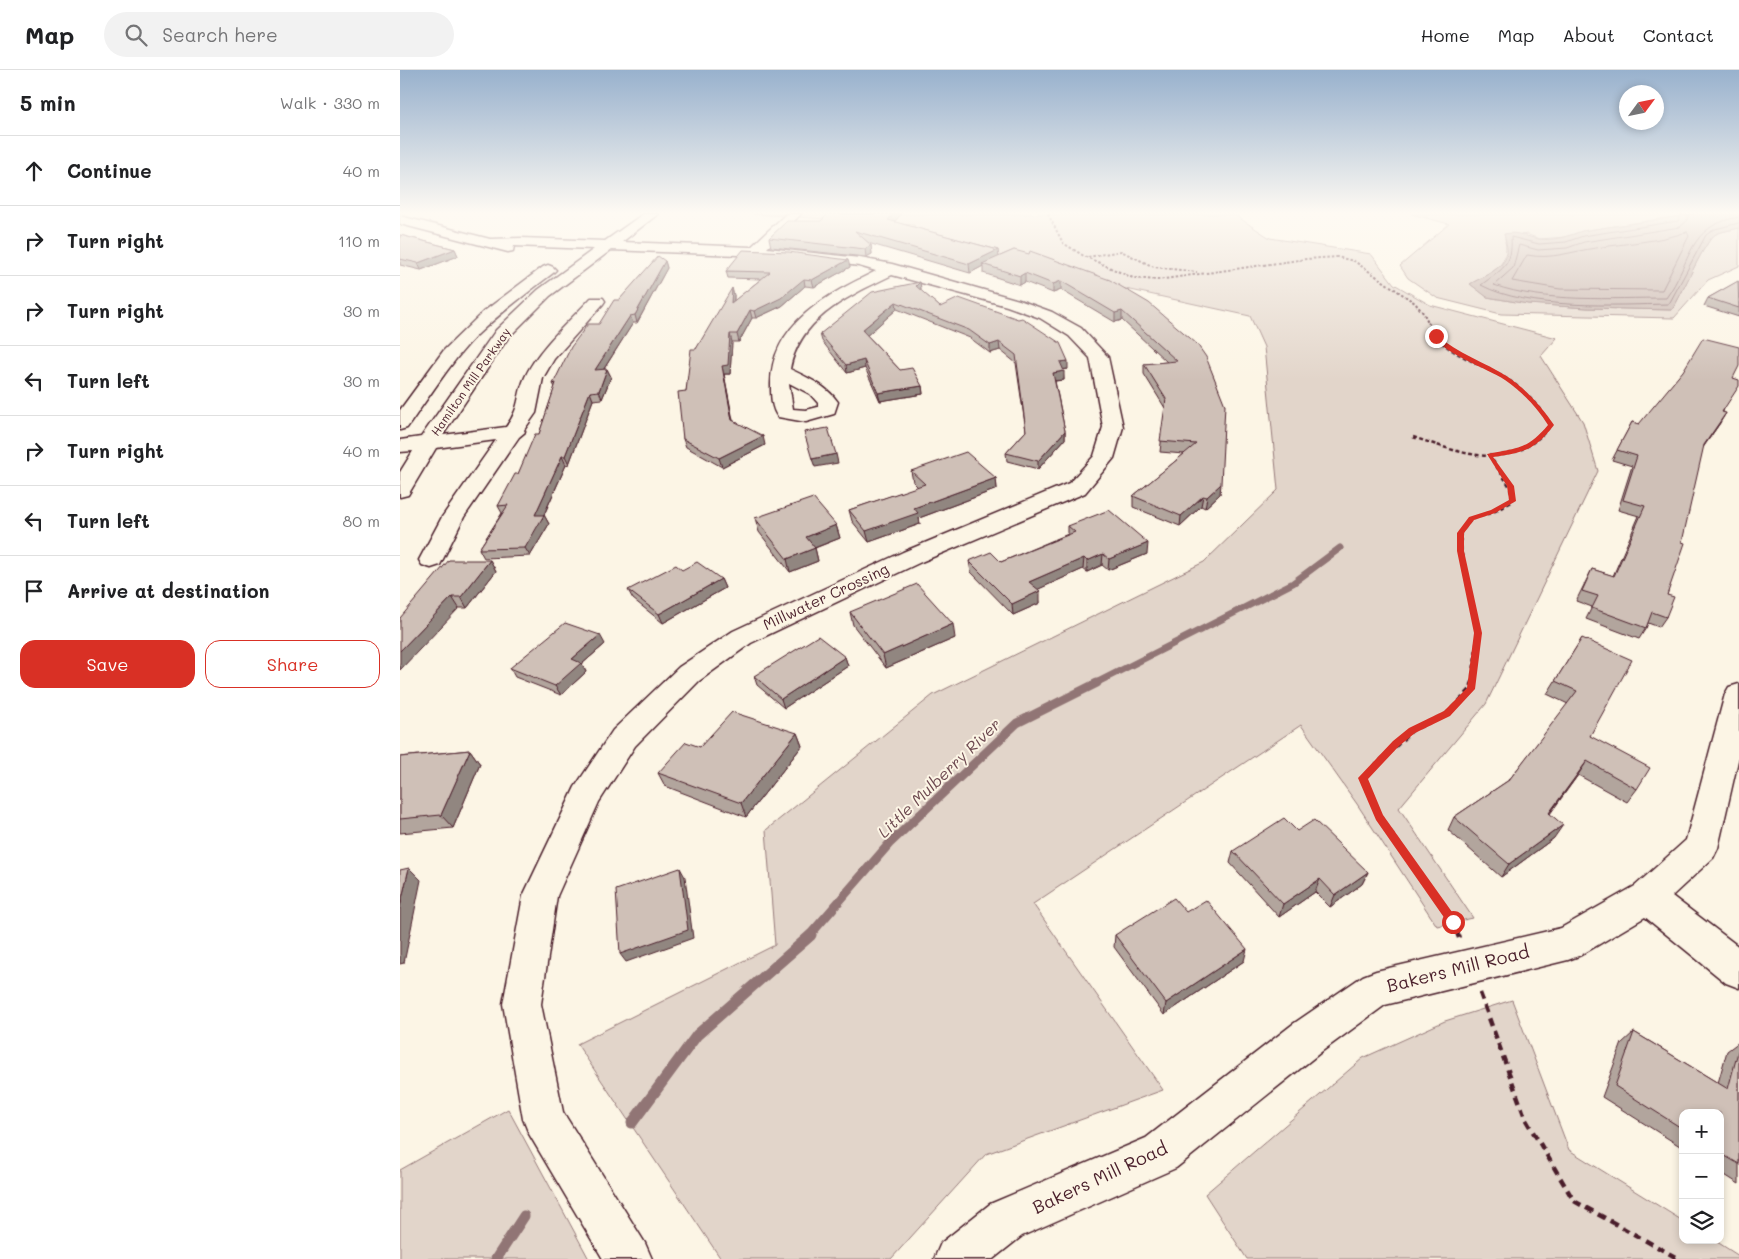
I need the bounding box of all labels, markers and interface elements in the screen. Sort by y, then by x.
search box [104,12,454,57]
text: Map [25,19,74,50]
icon: search [122,21,150,49]
text: Search here [162,22,278,47]
text: Home [1421,23,1470,47]
text: Map [1498,23,1534,47]
text: About [1562,23,1615,47]
text: Contact [1643,23,1714,47]
north arrow [1619,85,1664,130]
text: 5 min [20,89,76,116]
text: Walk · 330 m [280,92,380,113]
icon: ahead [20,157,48,185]
text: Continue [67,158,152,183]
text: 40 m [343,160,380,181]
icon: right [20,227,48,255]
text: Turn right [67,228,164,253]
text: 110 m [338,230,380,251]
icon: right [20,297,48,325]
text: Turn right [67,298,164,323]
text: 30 m [343,300,380,321]
street label: Hamilton Mill Parkway [427,324,514,439]
route end [1425,325,1448,348]
icon: left [20,367,48,395]
text: Turn left [67,368,150,393]
text: 30 m [343,370,380,391]
icon: right [20,437,48,465]
text: Turn right [67,438,164,463]
text: 40 m [343,440,380,461]
icon: left [20,507,48,535]
text: Turn left [67,508,150,533]
text: 80 m [343,510,380,531]
street label: Millwater Crossing [759,558,892,634]
icon: arrive [20,577,48,605]
text: Arrive at destination [67,578,270,603]
button: Save [20,640,195,688]
button: Share [205,640,380,688]
water label: Little Mulberry River [873,713,1005,842]
route start [1442,911,1465,934]
street label: Bakers Mill Road [1384,939,1532,997]
map controls [1679,1109,1724,1244]
button: + [1679,1109,1724,1154]
street label: Bakers Mill Road [1028,1135,1171,1219]
button: − [1679,1154,1724,1199]
button: layers [1679,1199,1724,1244]

